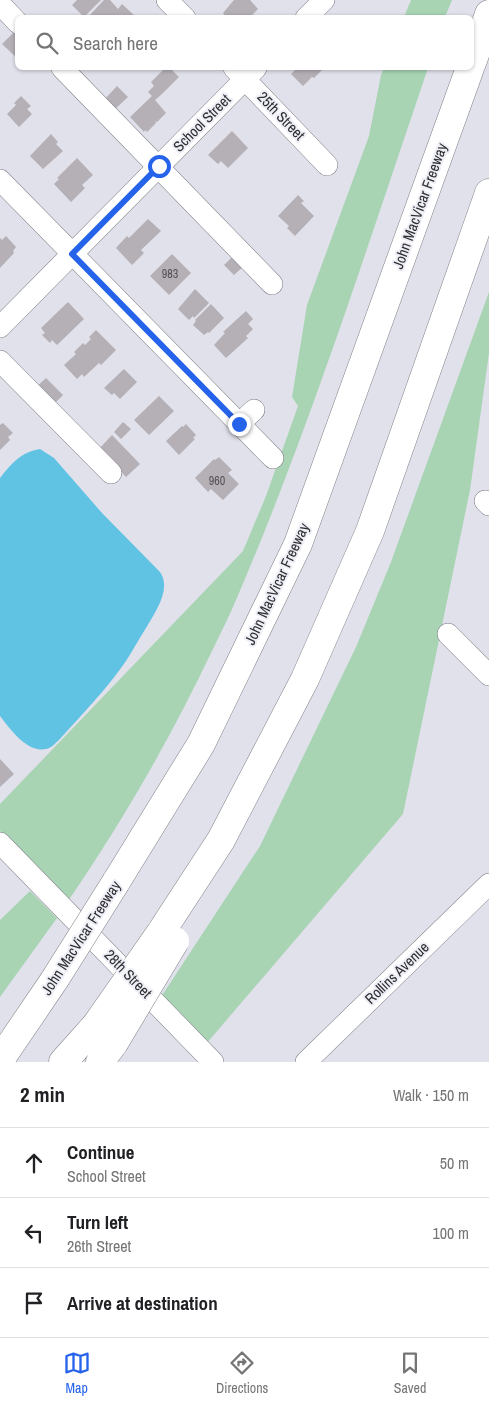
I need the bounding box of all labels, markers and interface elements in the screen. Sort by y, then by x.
search box [15,15,474,70]
icon: search [33,29,61,57]
text: Search here [73,30,158,56]
street label: 25th Street [253,87,310,145]
street label: School Street [168,89,236,156]
street label: John MacVicar Freeway [387,139,452,272]
route start [148,155,171,178]
house number: 983 [162,266,178,282]
route end [228,413,251,436]
house number: 960 [209,473,225,489]
street label: John MacVicar Freeway [239,519,314,648]
street label: John MacVicar Freeway [36,876,126,999]
street label: Rollins Avenue [360,937,433,1009]
street label: 28th Street [100,945,157,1003]
text: 2 min [20,1080,65,1109]
text: Walk · 150 m [393,1084,469,1106]
text: Continue [67,1139,135,1165]
icon: ahead [20,1149,48,1177]
text: 50 m [440,1152,469,1174]
text: School Street [67,1165,146,1187]
text: Turn left [67,1209,128,1235]
icon: left [20,1219,48,1247]
text: 100 m [433,1222,469,1244]
text: 26th Street [67,1235,131,1257]
icon: arrive [20,1289,48,1317]
text: Arrive at destination [67,1290,218,1316]
tab: Map [63,1349,91,1397]
tab: Directions [216,1349,268,1397]
tab: Saved [394,1349,426,1397]

